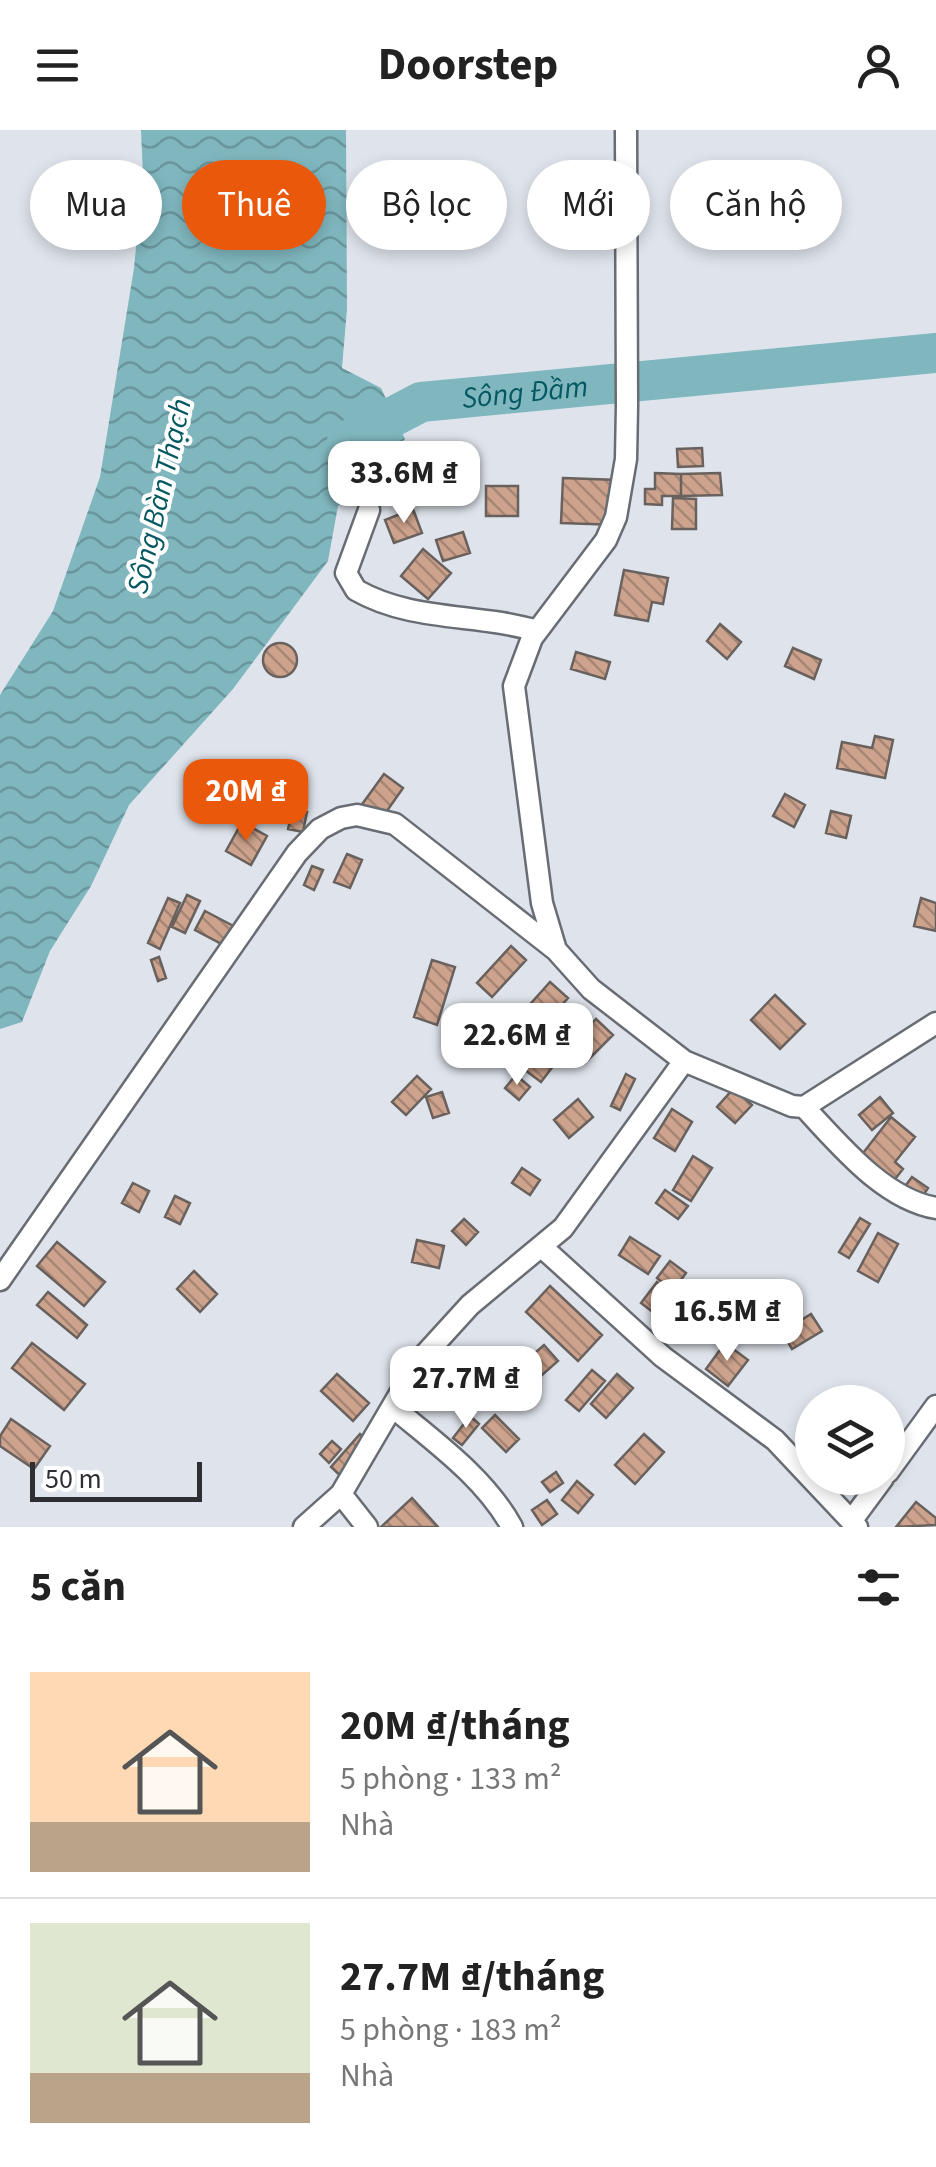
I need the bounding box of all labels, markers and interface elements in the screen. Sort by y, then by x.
text: Doorstep [378,33,558,97]
icon: menu [30,38,85,93]
icon: person [851,38,906,93]
chip: Mua [30,160,162,250]
chip: Thuê [182,160,326,250]
chip: Bộ lọc [346,160,507,250]
chip: Mới [527,160,650,250]
chip: Căn hộ [670,160,842,250]
water label: Sông Đầm [460,365,590,420]
water label: Sông Bàn Thạch [116,394,203,598]
pin: 33.6M ₫ [312,441,496,526]
text: 33.6M ₫ [350,450,458,496]
pin: 20M ₫ [176,759,316,844]
text: 20M ₫ [205,768,287,814]
pin: 22.6M ₫ [425,1003,609,1088]
text: 22.6M ₫ [463,1012,571,1058]
pin: 16.5M ₫ [635,1279,819,1364]
text: 16.5M ₫ [673,1288,781,1334]
pin: 27.7M ₫ [374,1346,558,1431]
text: 27.7M ₫ [412,1355,520,1401]
map controls [795,1385,905,1495]
button: layers [795,1385,905,1495]
scale bar [30,1457,202,1502]
text: 50 m [45,1459,102,1499]
text: 5 căn [30,1557,126,1617]
icon: filters [851,1560,906,1615]
text: 20M ₫/tháng [340,1696,570,1756]
icon: home [110,1712,230,1832]
text: 5 phòng · 133 m² [340,1756,562,1802]
text: Nhà [340,1802,394,1848]
text: 27.7M ₫/tháng [340,1947,604,2007]
icon: home [110,1963,230,2083]
text: 5 phòng · 183 m² [340,2007,562,2053]
text: Nhà [340,2053,394,2099]

